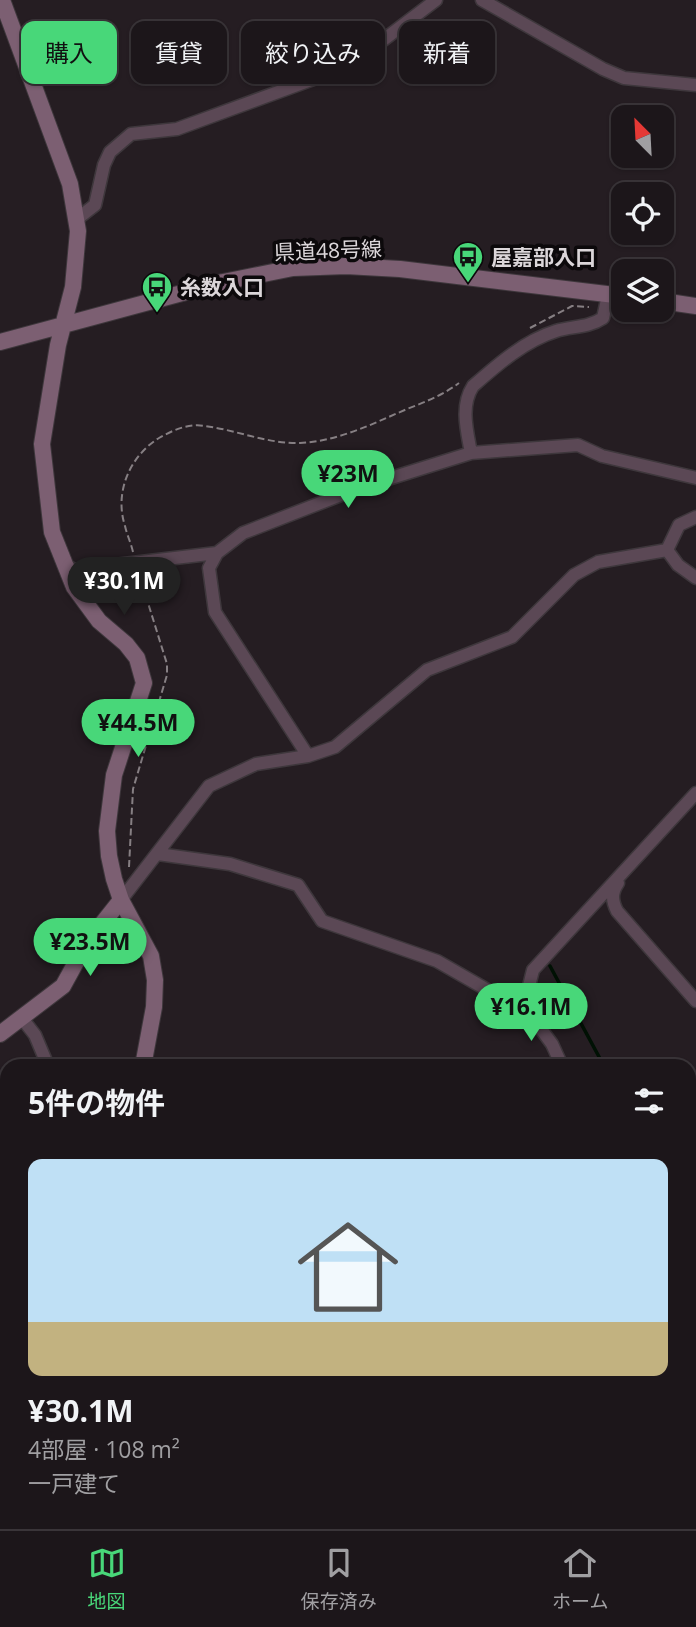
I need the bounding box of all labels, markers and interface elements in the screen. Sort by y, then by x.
chip: 購入 [21,21,117,84]
chip: 賃貸 [131,21,227,84]
chip: 絞り込み [241,21,385,84]
chip: 新着 [399,21,495,84]
north arrow [611,105,674,168]
map controls [611,105,674,322]
button: locate [611,182,674,245]
street label: 県道48号線 [274,234,382,266]
bus stop icon: 屋嘉部入口 [451,240,485,284]
place label: 屋嘉部入口 [491,243,596,271]
button: layers [611,259,674,322]
bus stop icon: 糸数入口 [140,270,174,314]
place label: 糸数入口 [180,273,264,301]
pin: ¥23M [307,450,389,510]
text: ¥23M [317,457,379,489]
pin: ¥30.1M [67,558,181,617]
text: ¥30.1M [84,564,164,596]
pin: ¥44.5M [81,700,195,759]
text: ¥44.5M [98,706,178,738]
pin: ¥23.5M [33,918,147,978]
text: ¥23.5M [50,925,130,957]
pin: ¥16.1M [474,984,588,1043]
text: ¥16.1M [491,990,571,1022]
text: 5件の物件 [28,1082,165,1123]
icon: filters [630,1082,668,1120]
icon: home [285,1204,411,1330]
text: ¥30.1M [28,1390,133,1431]
text: 4部屋 · 108 m² [28,1433,180,1465]
text: 一戸建て [28,1467,120,1499]
tab: 地図 [88,1544,126,1614]
tab: 保存済み [301,1544,377,1614]
tab: ホーム [552,1544,608,1614]

